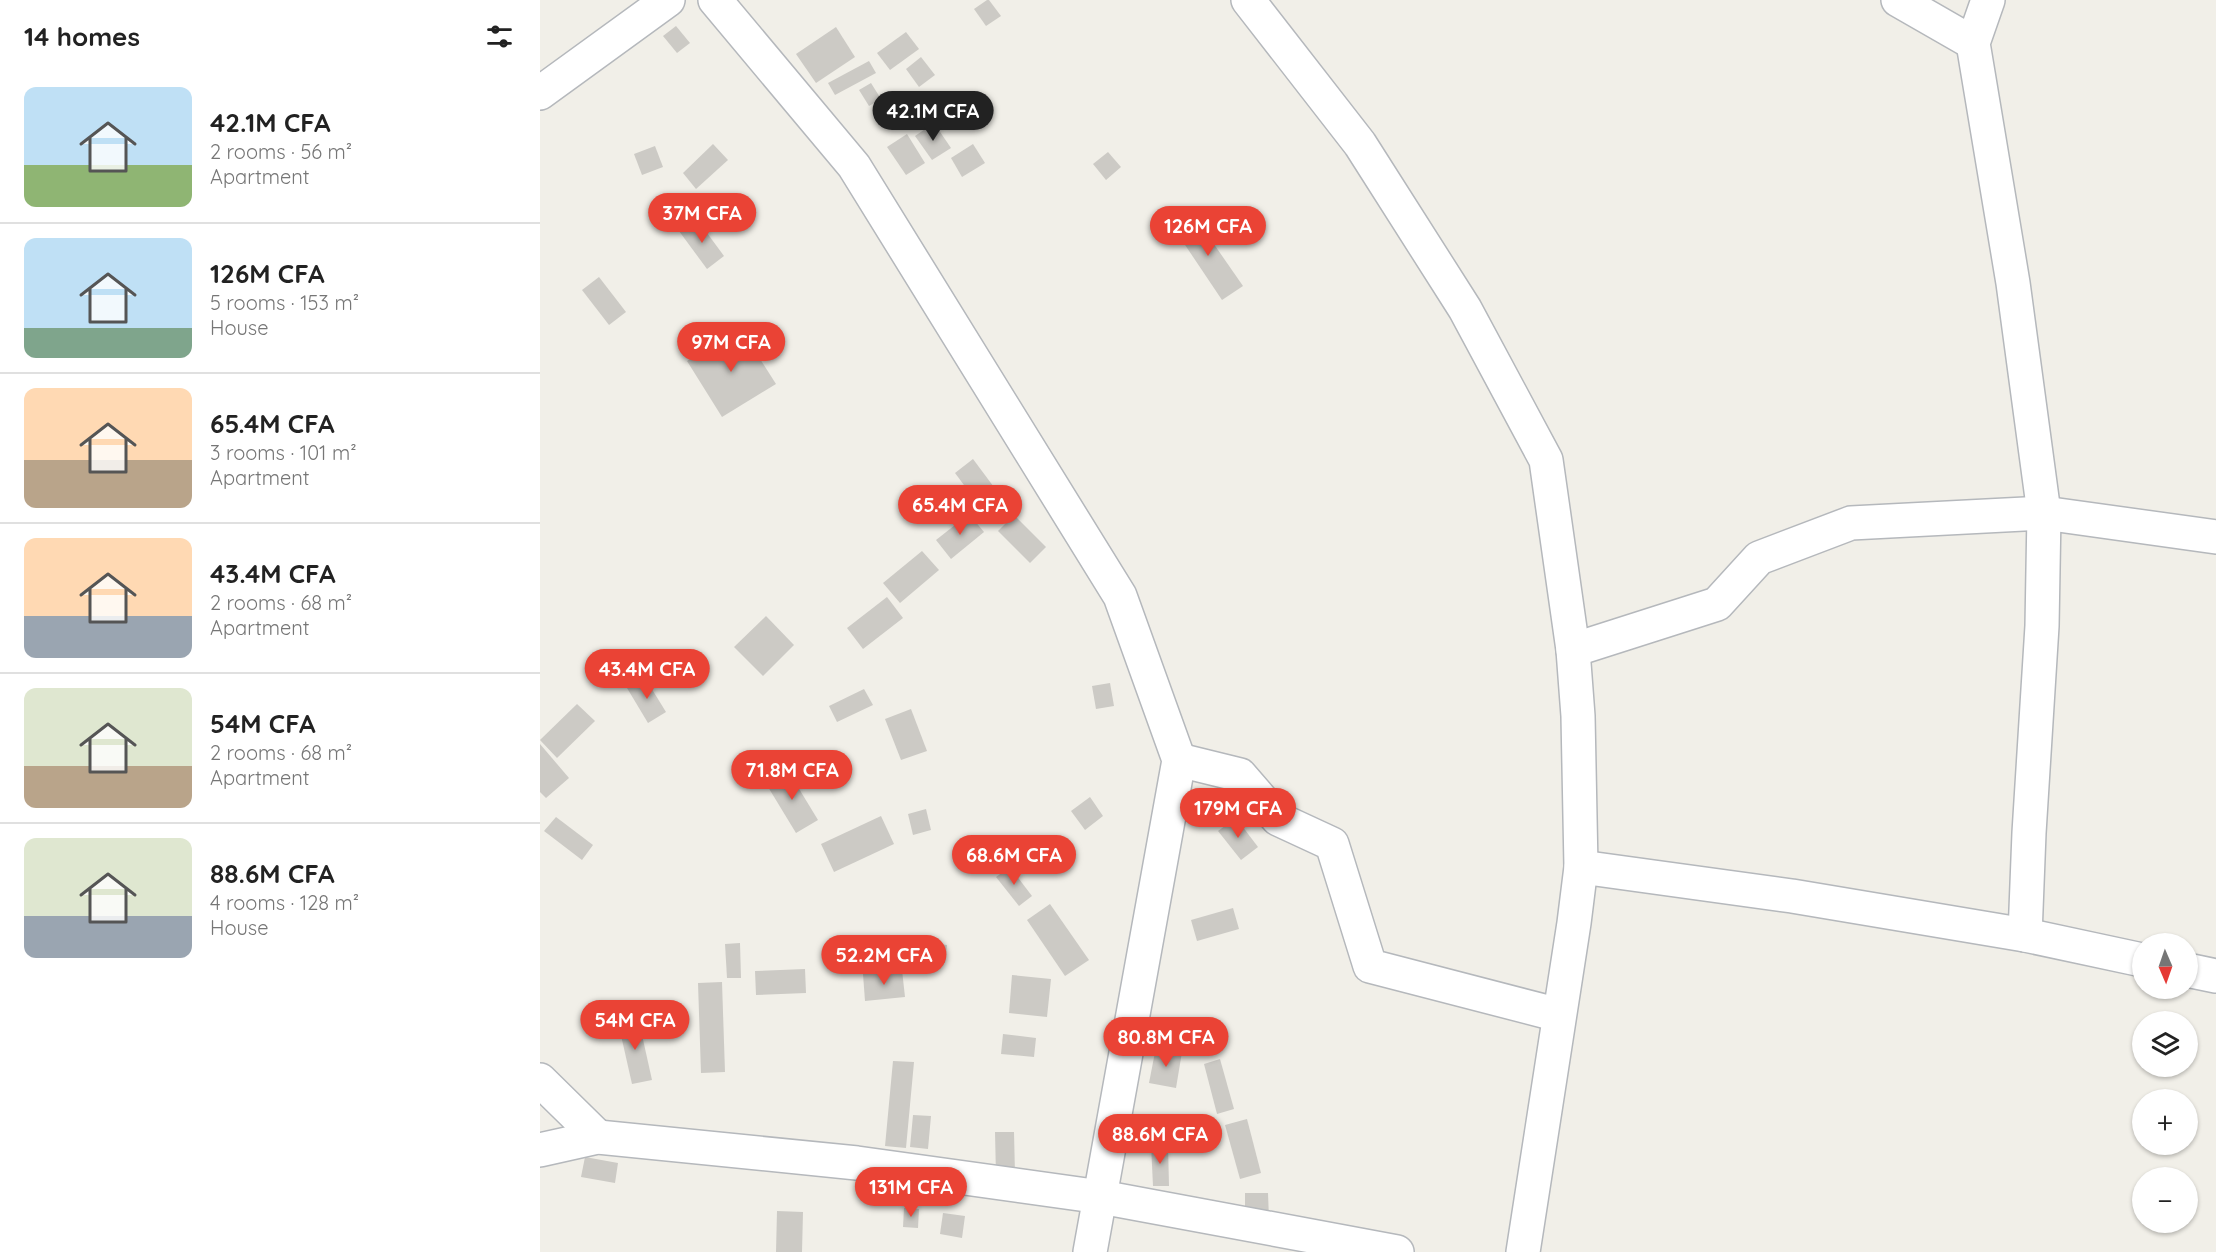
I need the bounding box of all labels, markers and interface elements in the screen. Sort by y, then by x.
text: 14 homes [24,20,140,53]
icon: filters [483,20,516,53]
pin: 42.1M CFA [864,91,1002,142]
text: 42.1M CFA [887,98,979,123]
text: 42.1M CFA [210,106,331,139]
icon: home [72,111,144,183]
text: 2 rooms · 56 m² [210,139,352,164]
text: Apartment [210,164,310,189]
pin: 37M CFA [647,193,757,244]
text: 37M CFA [662,200,742,225]
pin: 126M CFA [1146,206,1270,257]
text: 126M CFA [1164,213,1252,238]
text: 126M CFA [210,257,325,290]
icon: home [72,262,144,334]
text: 5 rooms · 153 m² [210,290,359,315]
text: House [210,315,269,340]
pin: 97M CFA [676,322,786,373]
text: 97M CFA [691,329,771,354]
text: 65.4M CFA [210,407,335,440]
icon: home [72,412,144,484]
text: 3 rooms · 101 m² [210,440,357,465]
text: Apartment [210,465,310,490]
pin: 65.4M CFA [891,485,1029,536]
text: 65.4M CFA [912,492,1008,517]
text: 43.4M CFA [210,557,336,590]
icon: home [72,562,144,634]
text: 2 rooms · 68 m² [210,590,352,615]
text: Apartment [210,615,310,640]
pin: 43.4M CFA [578,649,716,700]
text: 43.4M CFA [599,656,695,681]
text: 54M CFA [210,707,316,740]
icon: home [72,712,144,784]
text: 2 rooms · 68 m² [210,740,352,765]
pin: 71.8M CFA [723,750,861,801]
text: 71.8M CFA [745,757,839,782]
text: Apartment [210,765,310,790]
pin: 179M CFA [1176,788,1300,839]
text: 179M CFA [1194,795,1282,820]
pin: 68.6M CFA [945,835,1083,886]
text: 68.6M CFA [966,842,1062,867]
text: 88.6M CFA [210,857,335,890]
icon: home [72,862,144,934]
text: 4 rooms · 128 m² [210,890,359,915]
text: House [210,915,269,940]
north arrow [2132,933,2198,999]
map controls [2132,933,2198,1233]
pin: 52.2M CFA [815,935,953,986]
text: 52.2M CFA [835,942,933,967]
pin: 54M CFA [580,1000,690,1051]
text: 54M CFA [594,1007,676,1032]
button: layers [2132,1011,2198,1077]
pin: 80.8M CFA [1097,1017,1235,1068]
text: 80.8M CFA [1117,1024,1215,1049]
button: + [2132,1089,2198,1155]
pin: 88.6M CFA [1091,1114,1229,1165]
text: 88.6M CFA [1112,1121,1208,1146]
pin: 131M CFA [849,1167,973,1218]
button: − [2132,1167,2198,1233]
text: 131M CFA [869,1174,953,1199]

